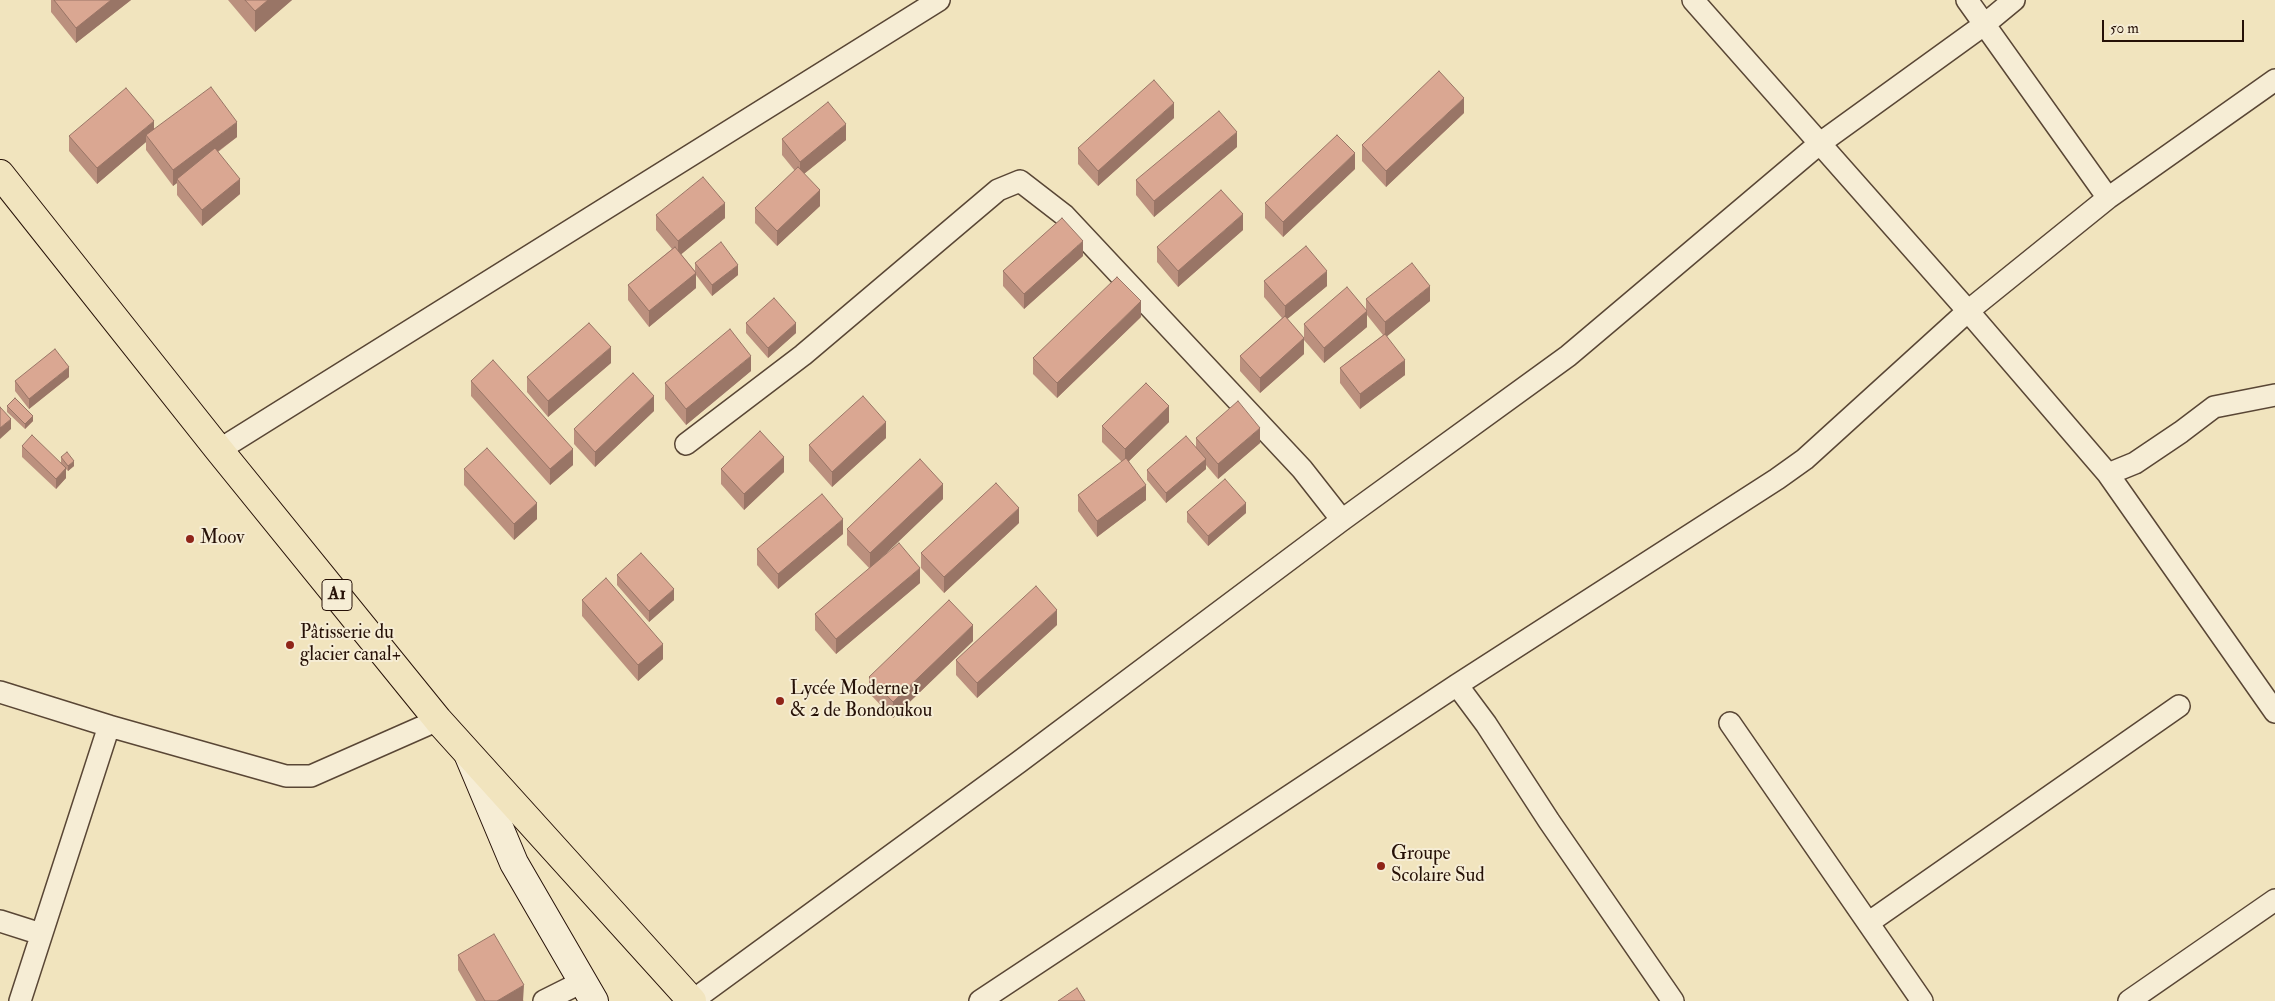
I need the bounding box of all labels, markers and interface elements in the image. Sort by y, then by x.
scale bar [2105,10,2248,42]
text: 50 m [2110,19,2139,38]
place label: Moov [200,528,244,550]
marker: Moov [184,533,196,545]
road number: A1 [322,580,352,610]
place label: Pâtisserie du glacier canal+ [300,623,401,667]
marker: Pâtisserie du glacier canal+ [284,639,296,651]
place label: Lycée Moderne 1 & 2 de Bondoukou [790,679,932,723]
marker: Lycée Moderne 1 & 2 de Bondoukou [774,695,786,707]
place label: Groupe Scolaire Sud [1391,844,1485,888]
marker: Groupe Scolaire Sud [1375,860,1387,872]

